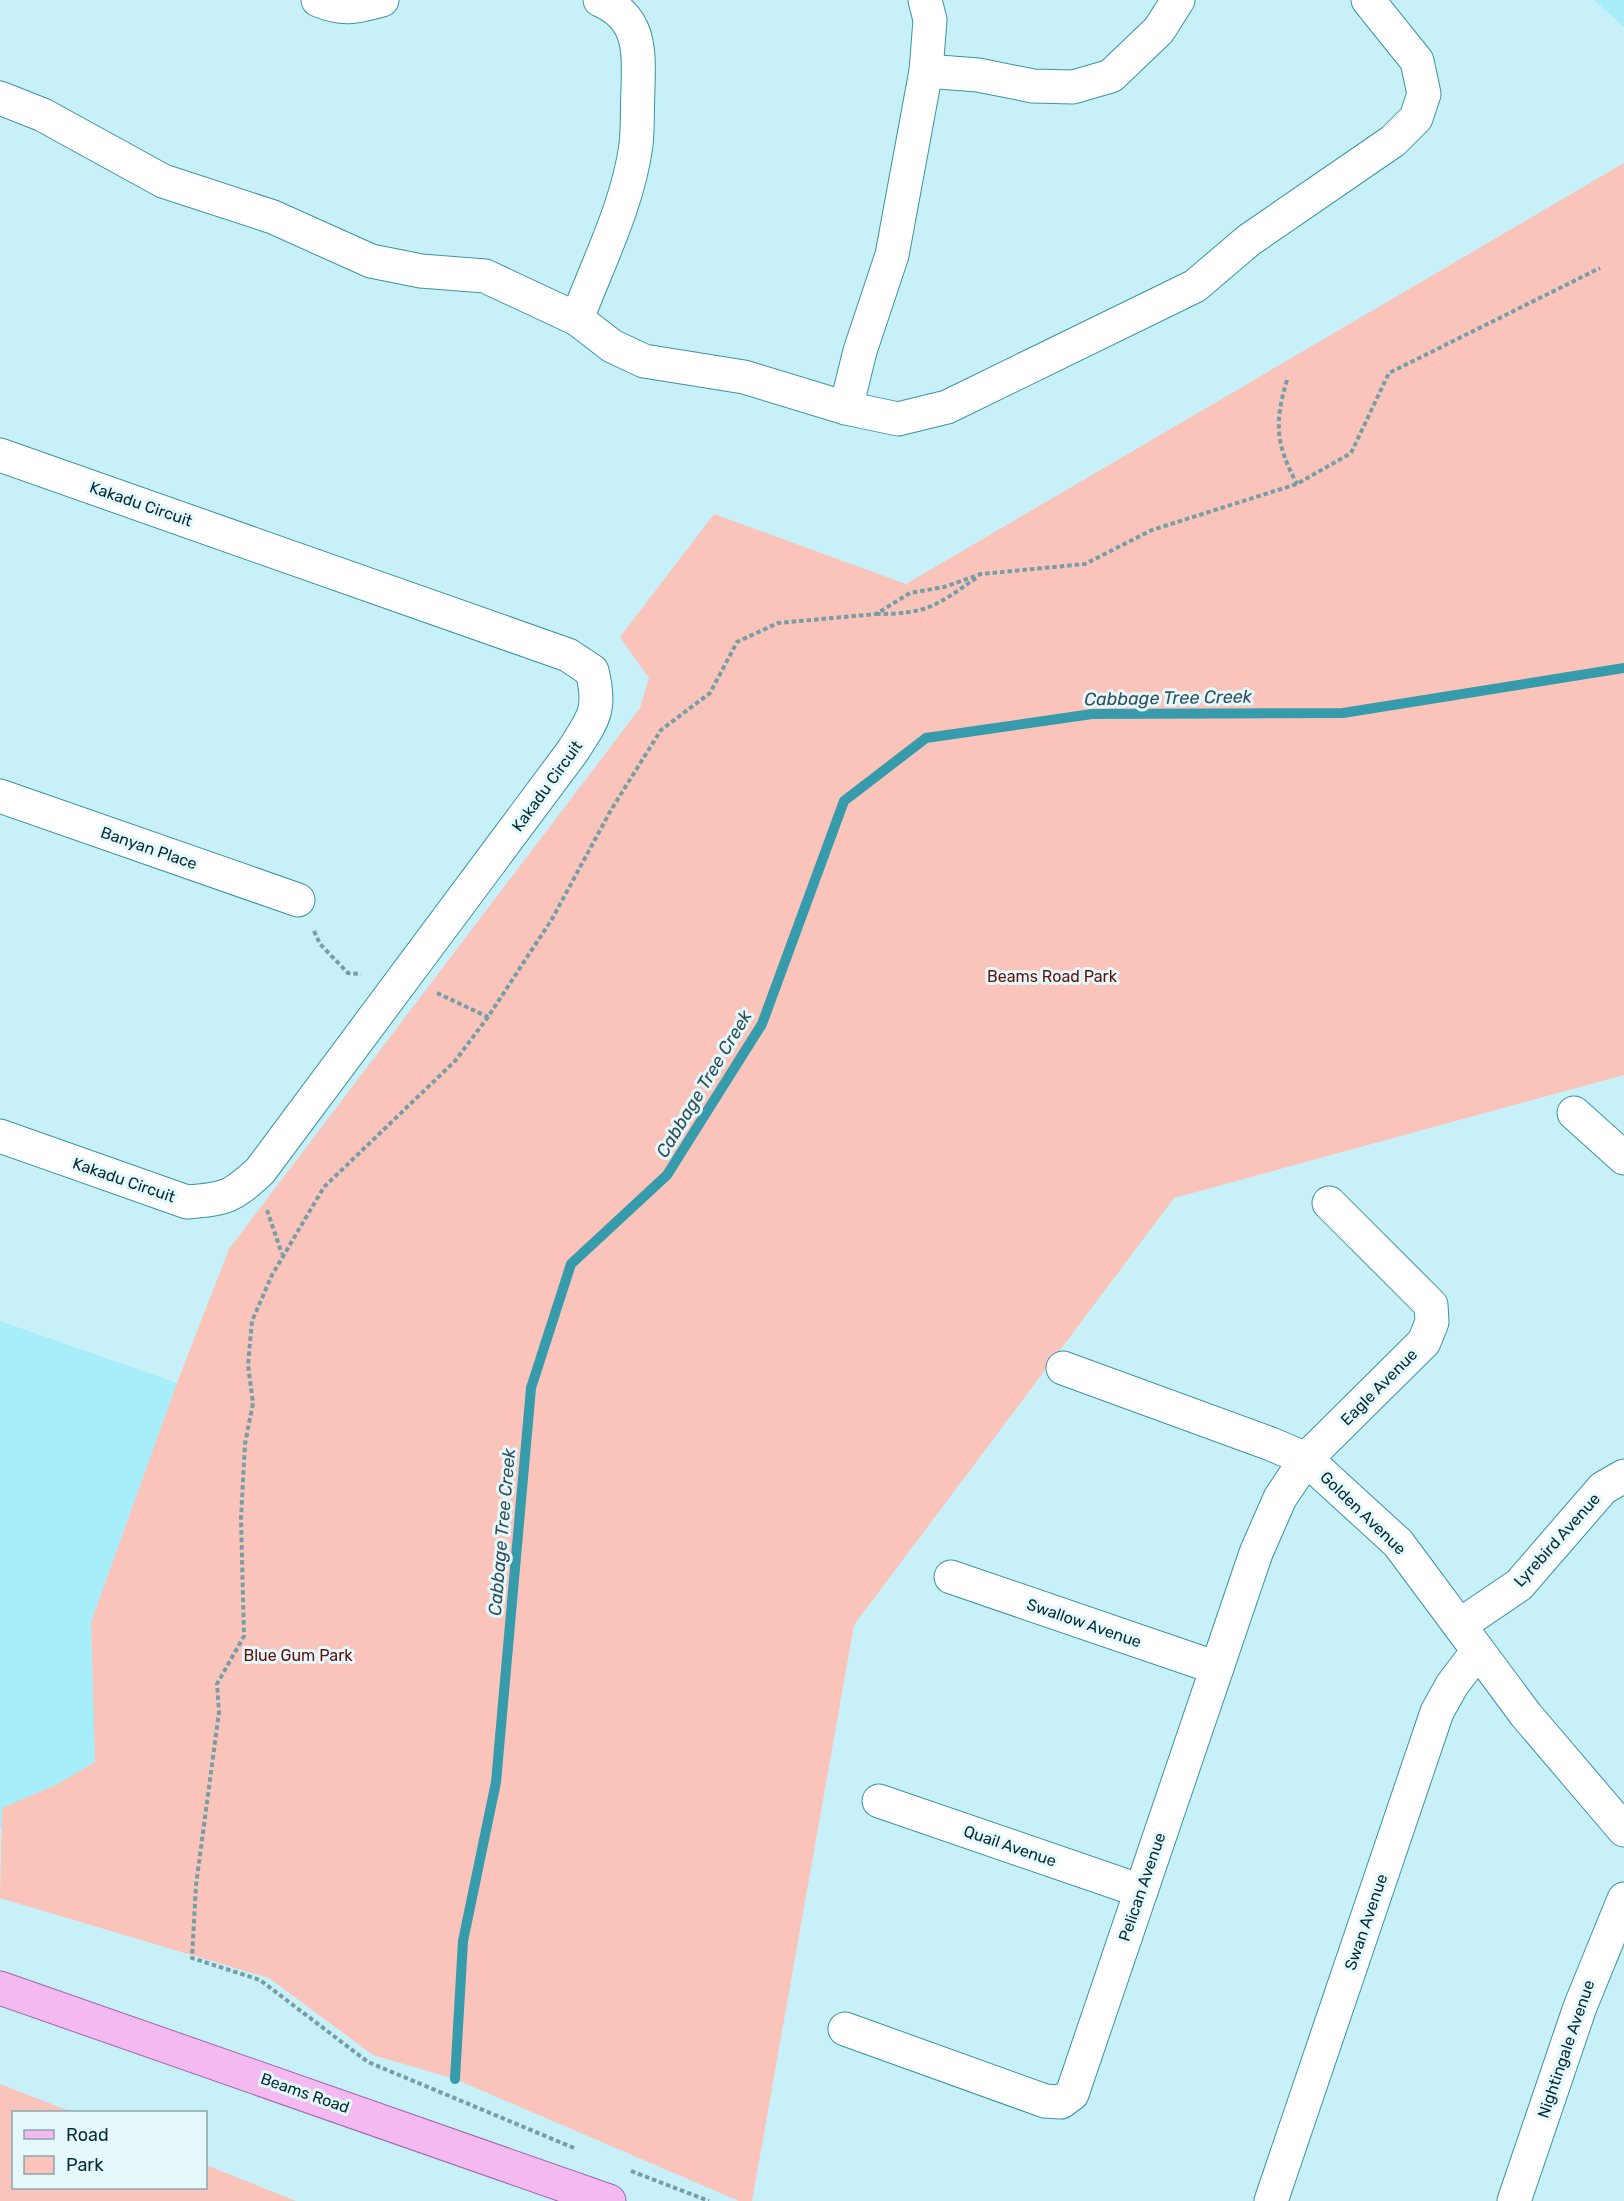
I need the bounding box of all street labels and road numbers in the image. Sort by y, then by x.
street label: Kakadu Circuit [87,478,195,530]
street label: Kakadu Circuit [508,737,586,835]
street label: Banyan Place [98,823,200,873]
street label: Kakadu Circuit [70,1154,178,1206]
street label: Eagle Avenue [1337,1345,1421,1429]
street label: Golden Avenue [1316,1467,1410,1559]
street label: Lyrebird Avenue [1510,1489,1604,1591]
street label: Swallow Avenue [1024,1594,1144,1652]
street label: Quail Avenue [961,1821,1059,1871]
street label: Pelican Avenue [1114,1830,1170,1944]
street label: Swan Avenue [1341,1871,1391,1973]
street label: Nightingale Avenue [1533,1977,1599,2121]
street label: Beams Road [258,2069,352,2117]

